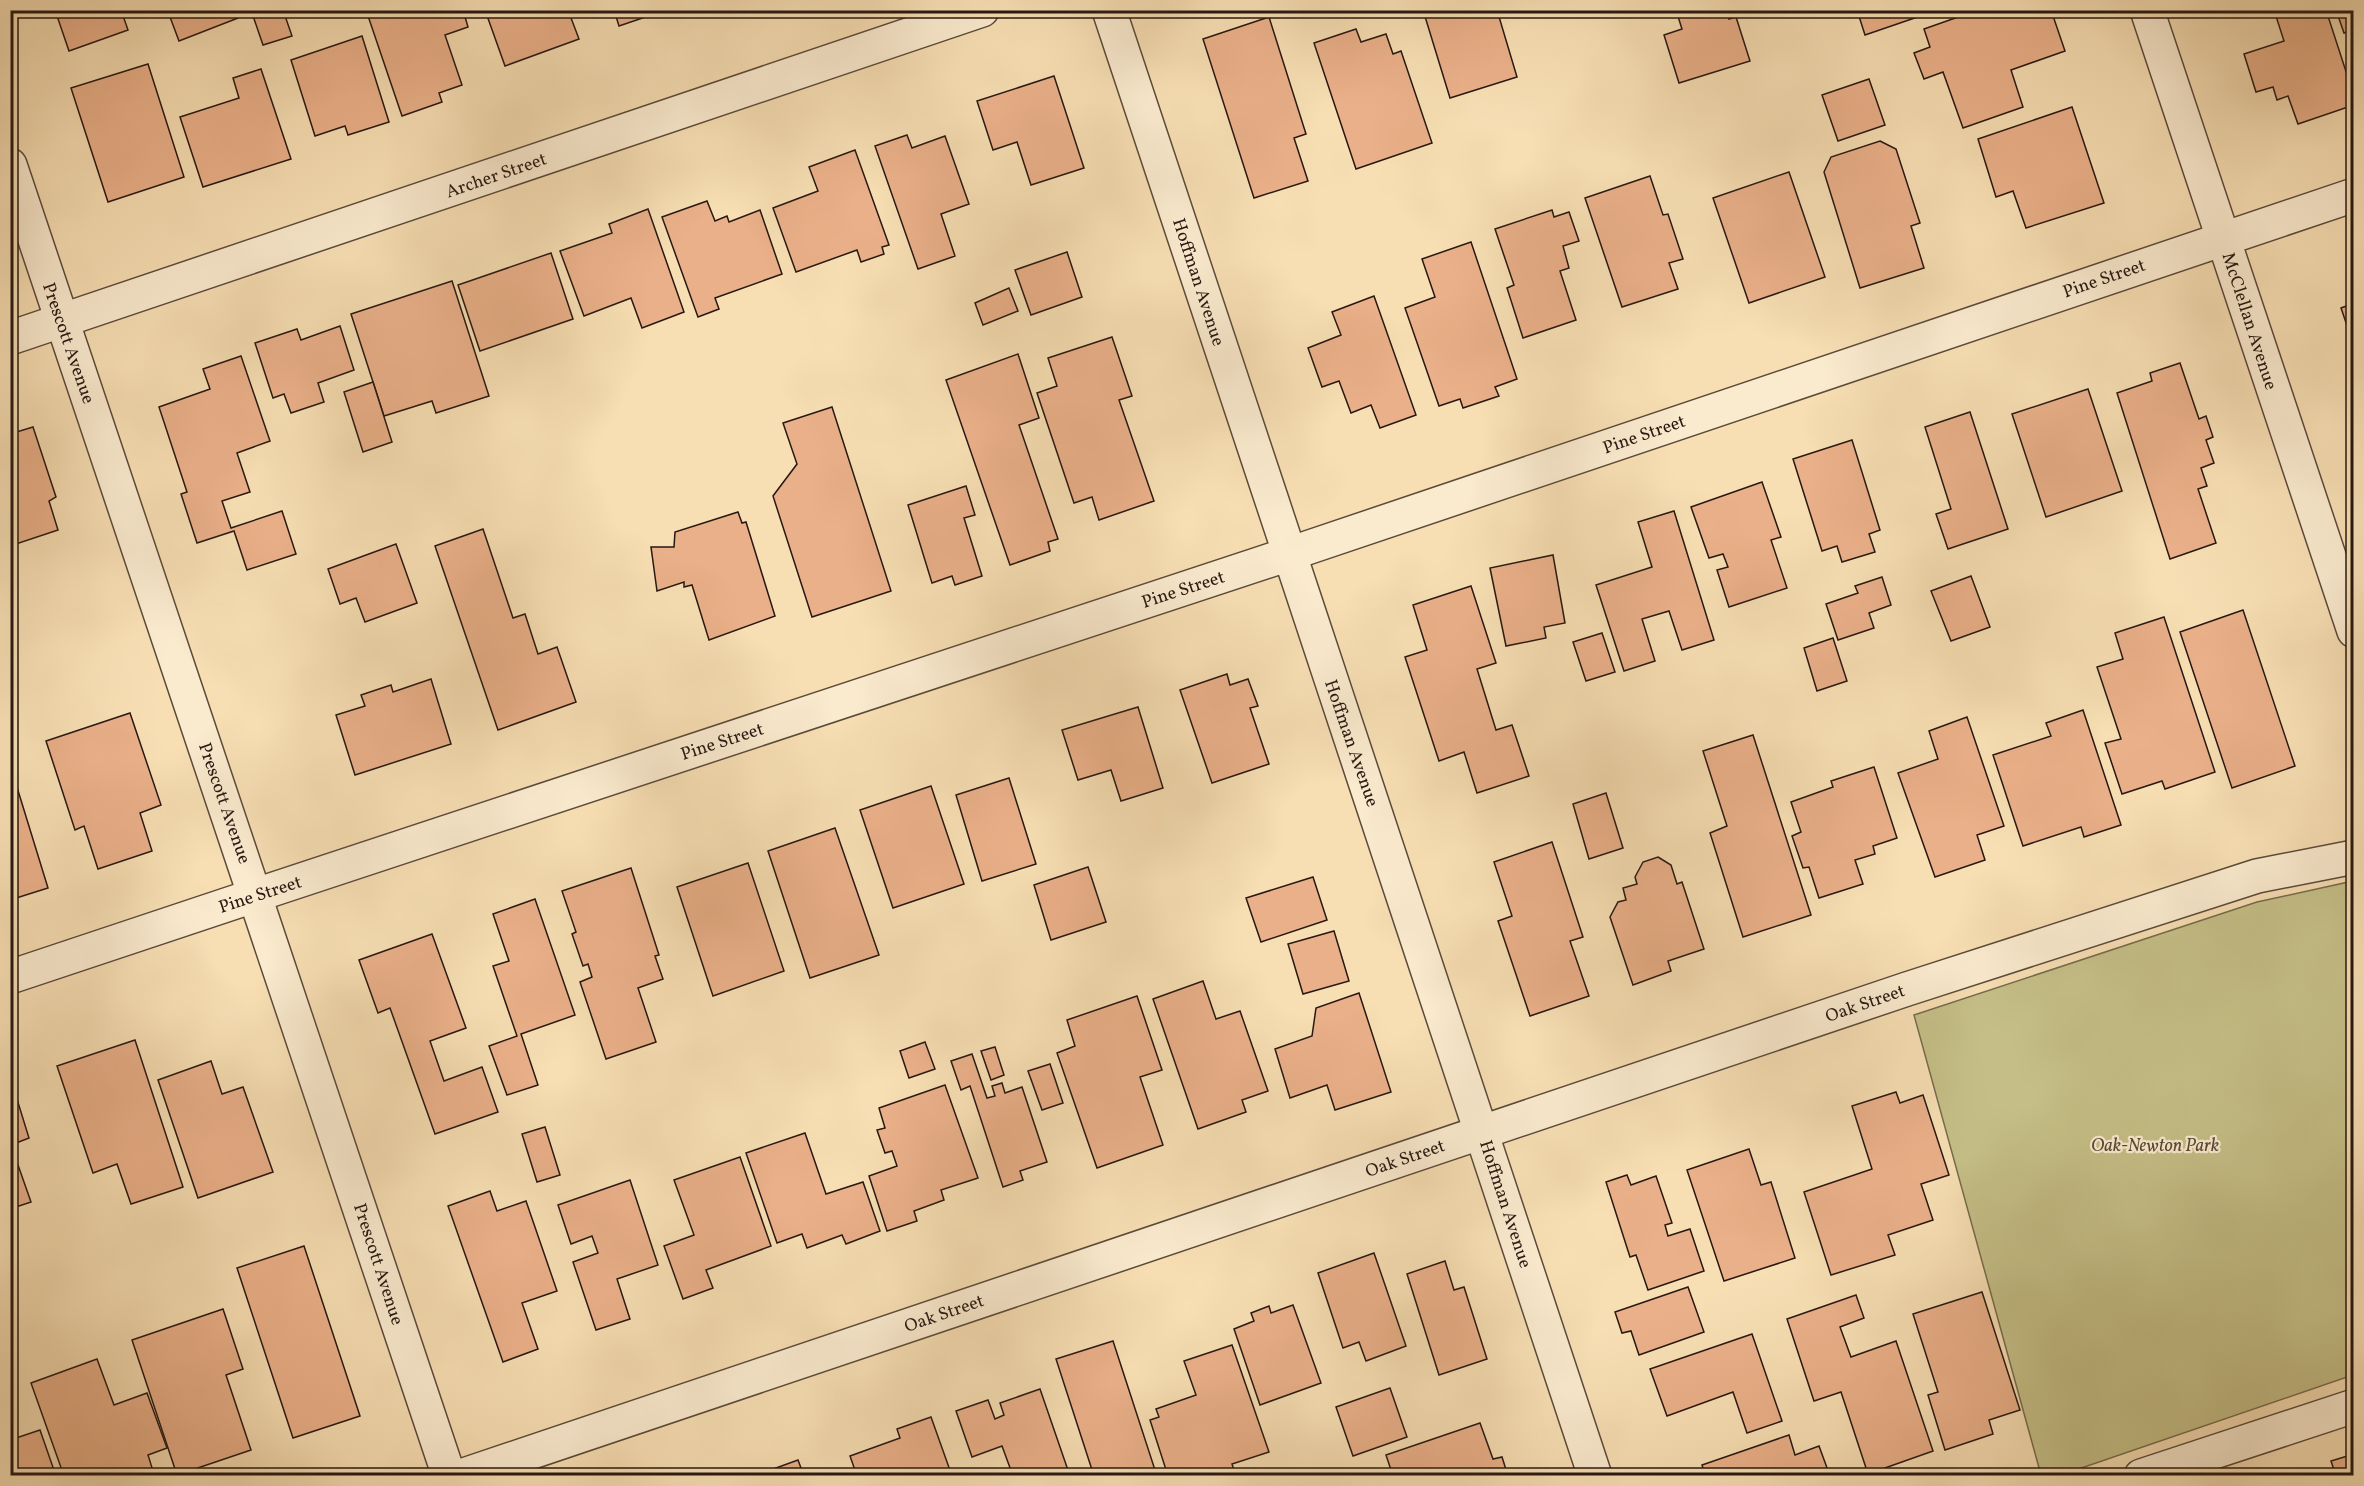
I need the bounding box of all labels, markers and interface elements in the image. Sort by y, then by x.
street label: Archer Street [443,147,550,205]
street label: Hoffman Avenue [1165,215,1230,350]
street label: McClellan Avenue [2215,250,2283,393]
street label: Pine Street [2060,254,2149,305]
street label: Prescott Avenue [35,279,100,408]
street label: Pine Street [1600,410,1689,461]
street label: Pine Street [1139,565,1228,616]
street label: Hoffman Avenue [1317,676,1384,811]
street label: Pine Street [678,717,767,768]
street label: Prescott Avenue [191,739,256,868]
street label: Pine Street [216,870,305,921]
street label: Oak Street [1822,979,1909,1030]
street label: Oak Street [1362,1134,1449,1185]
park label: Oak-Newton Park [2091,1134,2219,1159]
street label: Hoffman Avenue [1472,1137,1537,1272]
street label: Prescott Avenue [346,1200,409,1329]
street label: Oak Street [901,1289,988,1340]

